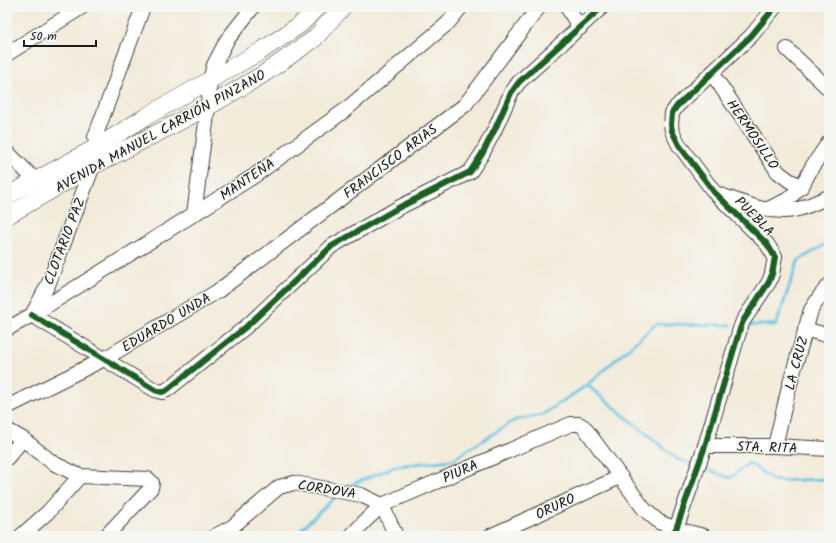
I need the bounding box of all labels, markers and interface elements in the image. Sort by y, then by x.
scale bar [24,22,96,48]
text: 50 m [30,27,57,46]
street label: AVENIDA MANUEL CARRIÓN PINZANO [51,64,270,199]
street label: HERMOSILLO [720,95,784,175]
street label: FRANCISCO ARIAS [339,119,443,205]
street label: MANTEÑA [215,153,280,206]
street label: PUEBLA [729,192,779,242]
street label: CLOTARIO PAZ [38,194,92,288]
street label: EDUARDO UNDA [118,287,215,358]
street label: LA CRUZ [779,334,815,393]
street label: STA. RITA [736,436,798,460]
street label: PIURA [439,454,482,489]
street label: CORDOVA [296,475,358,505]
street label: ORURO [532,488,579,526]

